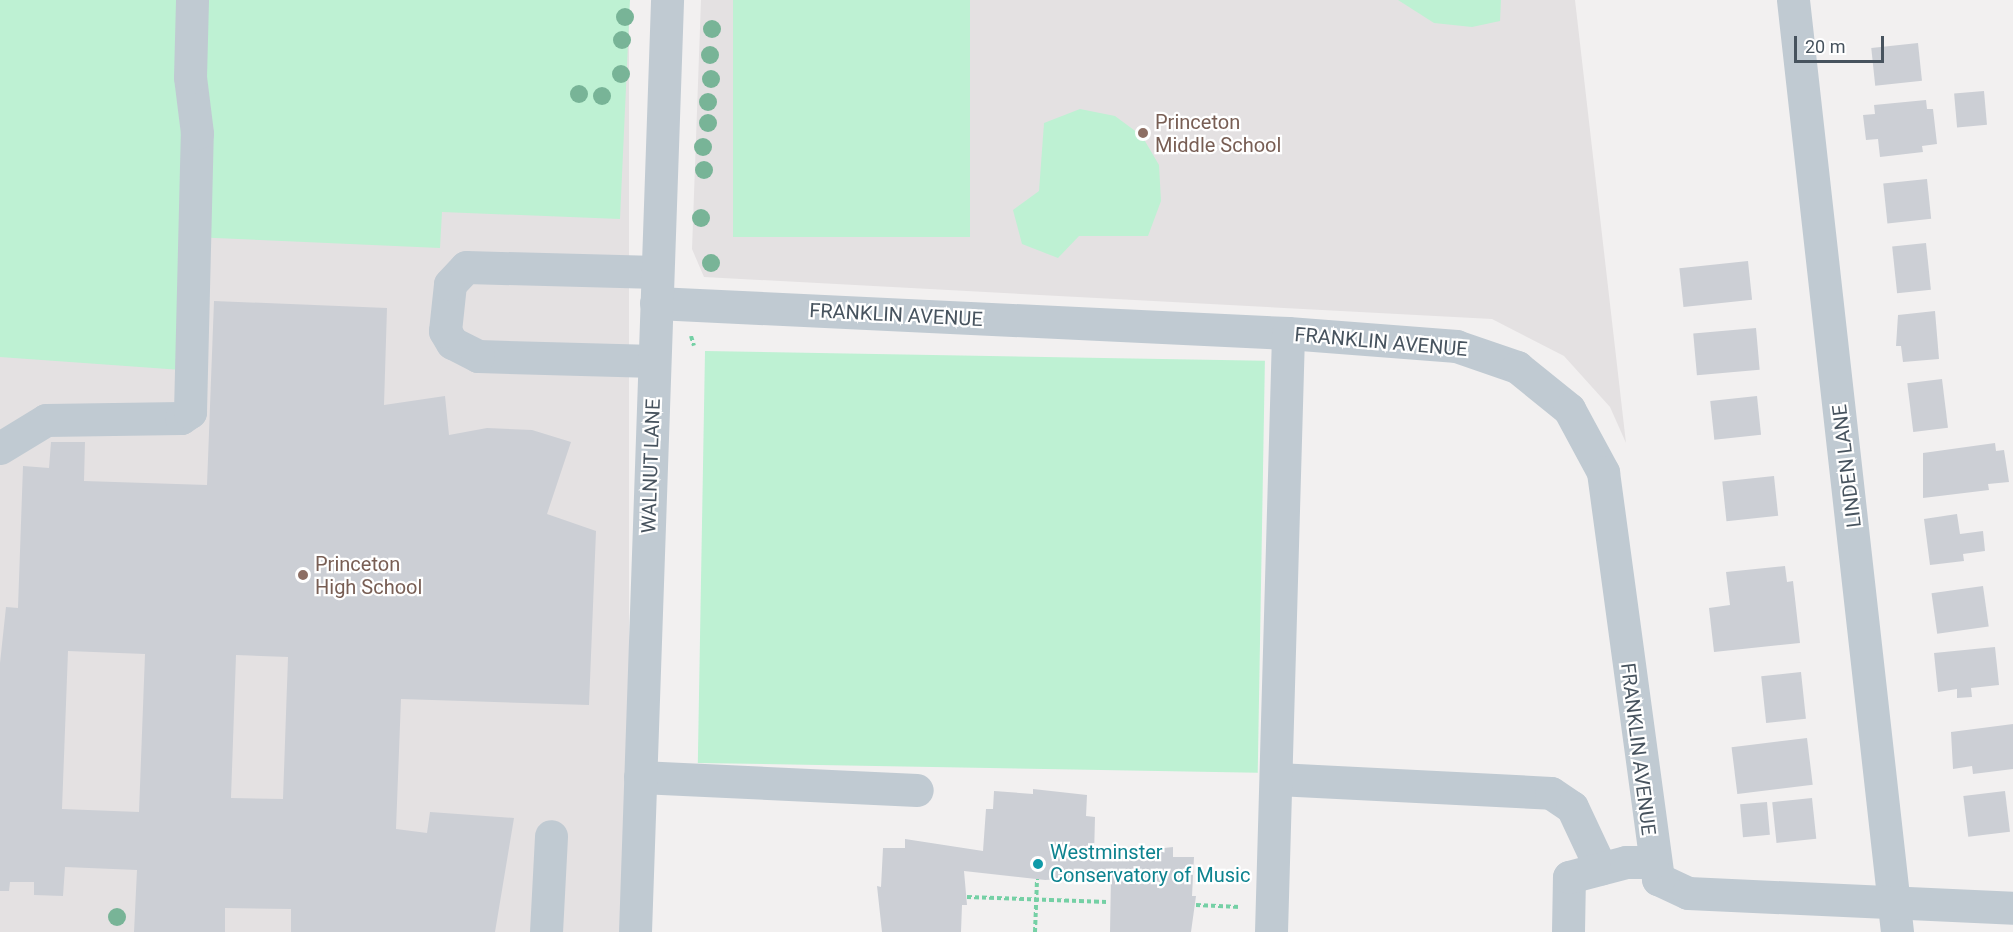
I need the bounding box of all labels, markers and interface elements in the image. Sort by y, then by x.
scale bar [1797,24,1887,62]
text: 20 m [1805,36,1845,57]
place label: Princeton Middle School [1155,110,1281,157]
marker: Princeton Middle School [1136,126,1150,140]
street label: FRANKLIN AVENUE [809,298,983,332]
street label: FRANKLIN AVENUE [1293,322,1469,362]
street label: WALNUT LANE [637,398,665,534]
street label: LINDEN LANE [1828,403,1866,529]
place label: Princeton High School [315,552,422,599]
marker: Princeton High School [296,568,310,582]
street label: FRANKLIN AVENUE [1616,661,1660,837]
place label: Westminster Conservatory of Music [1050,840,1250,887]
marker: Westminster Conservatory of Music [1031,857,1045,871]

